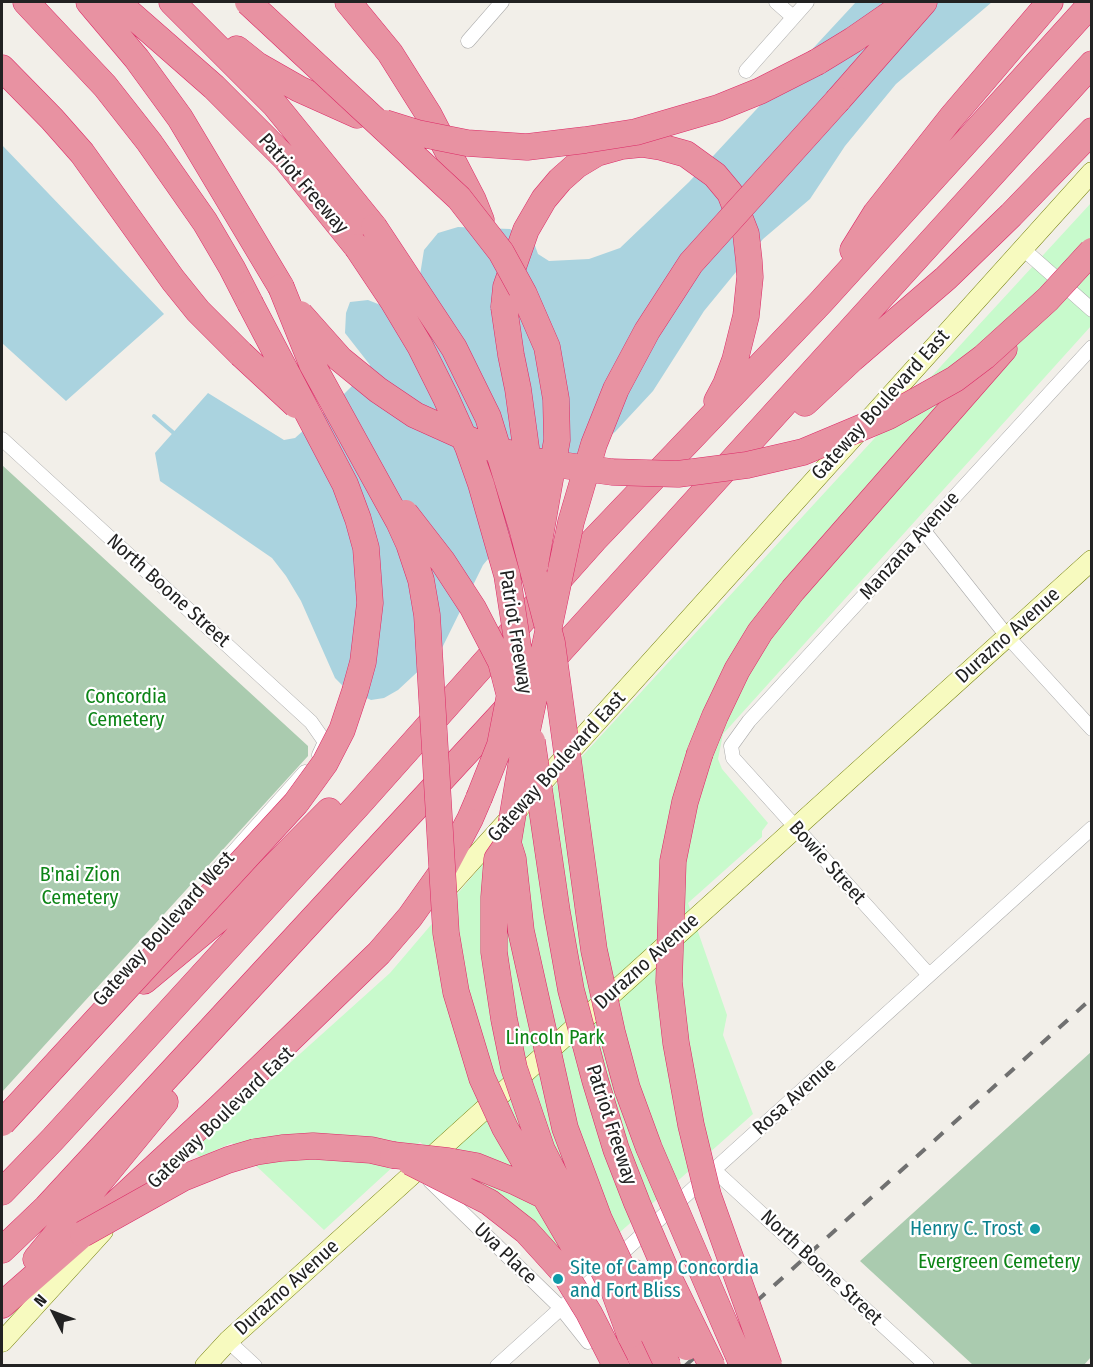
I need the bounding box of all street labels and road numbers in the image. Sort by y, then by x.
street label: Patriot Freeway [253,129,353,239]
street label: Gateway Boulevard East [807,325,955,485]
street label: Manzana Avenue [855,487,965,605]
street label: North Boone Street [101,529,235,653]
street label: Patriot Freeway [493,568,537,696]
street label: Durazno Avenue [951,583,1065,689]
street label: Gateway Boulevard East [483,687,631,847]
street label: Bowie Street [784,817,870,909]
street label: Gateway Boulevard West [88,847,240,1011]
street label: Durazno Avenue [590,909,704,1015]
street label: Gateway Boulevard East [143,1042,299,1194]
street label: Rosa Avenue [748,1053,842,1141]
street label: Patriot Freeway [580,1062,642,1188]
street label: North Boone Street [755,1205,887,1331]
street label: Uva Place [469,1218,541,1290]
street label: Durazno Avenue [230,1235,344,1341]

